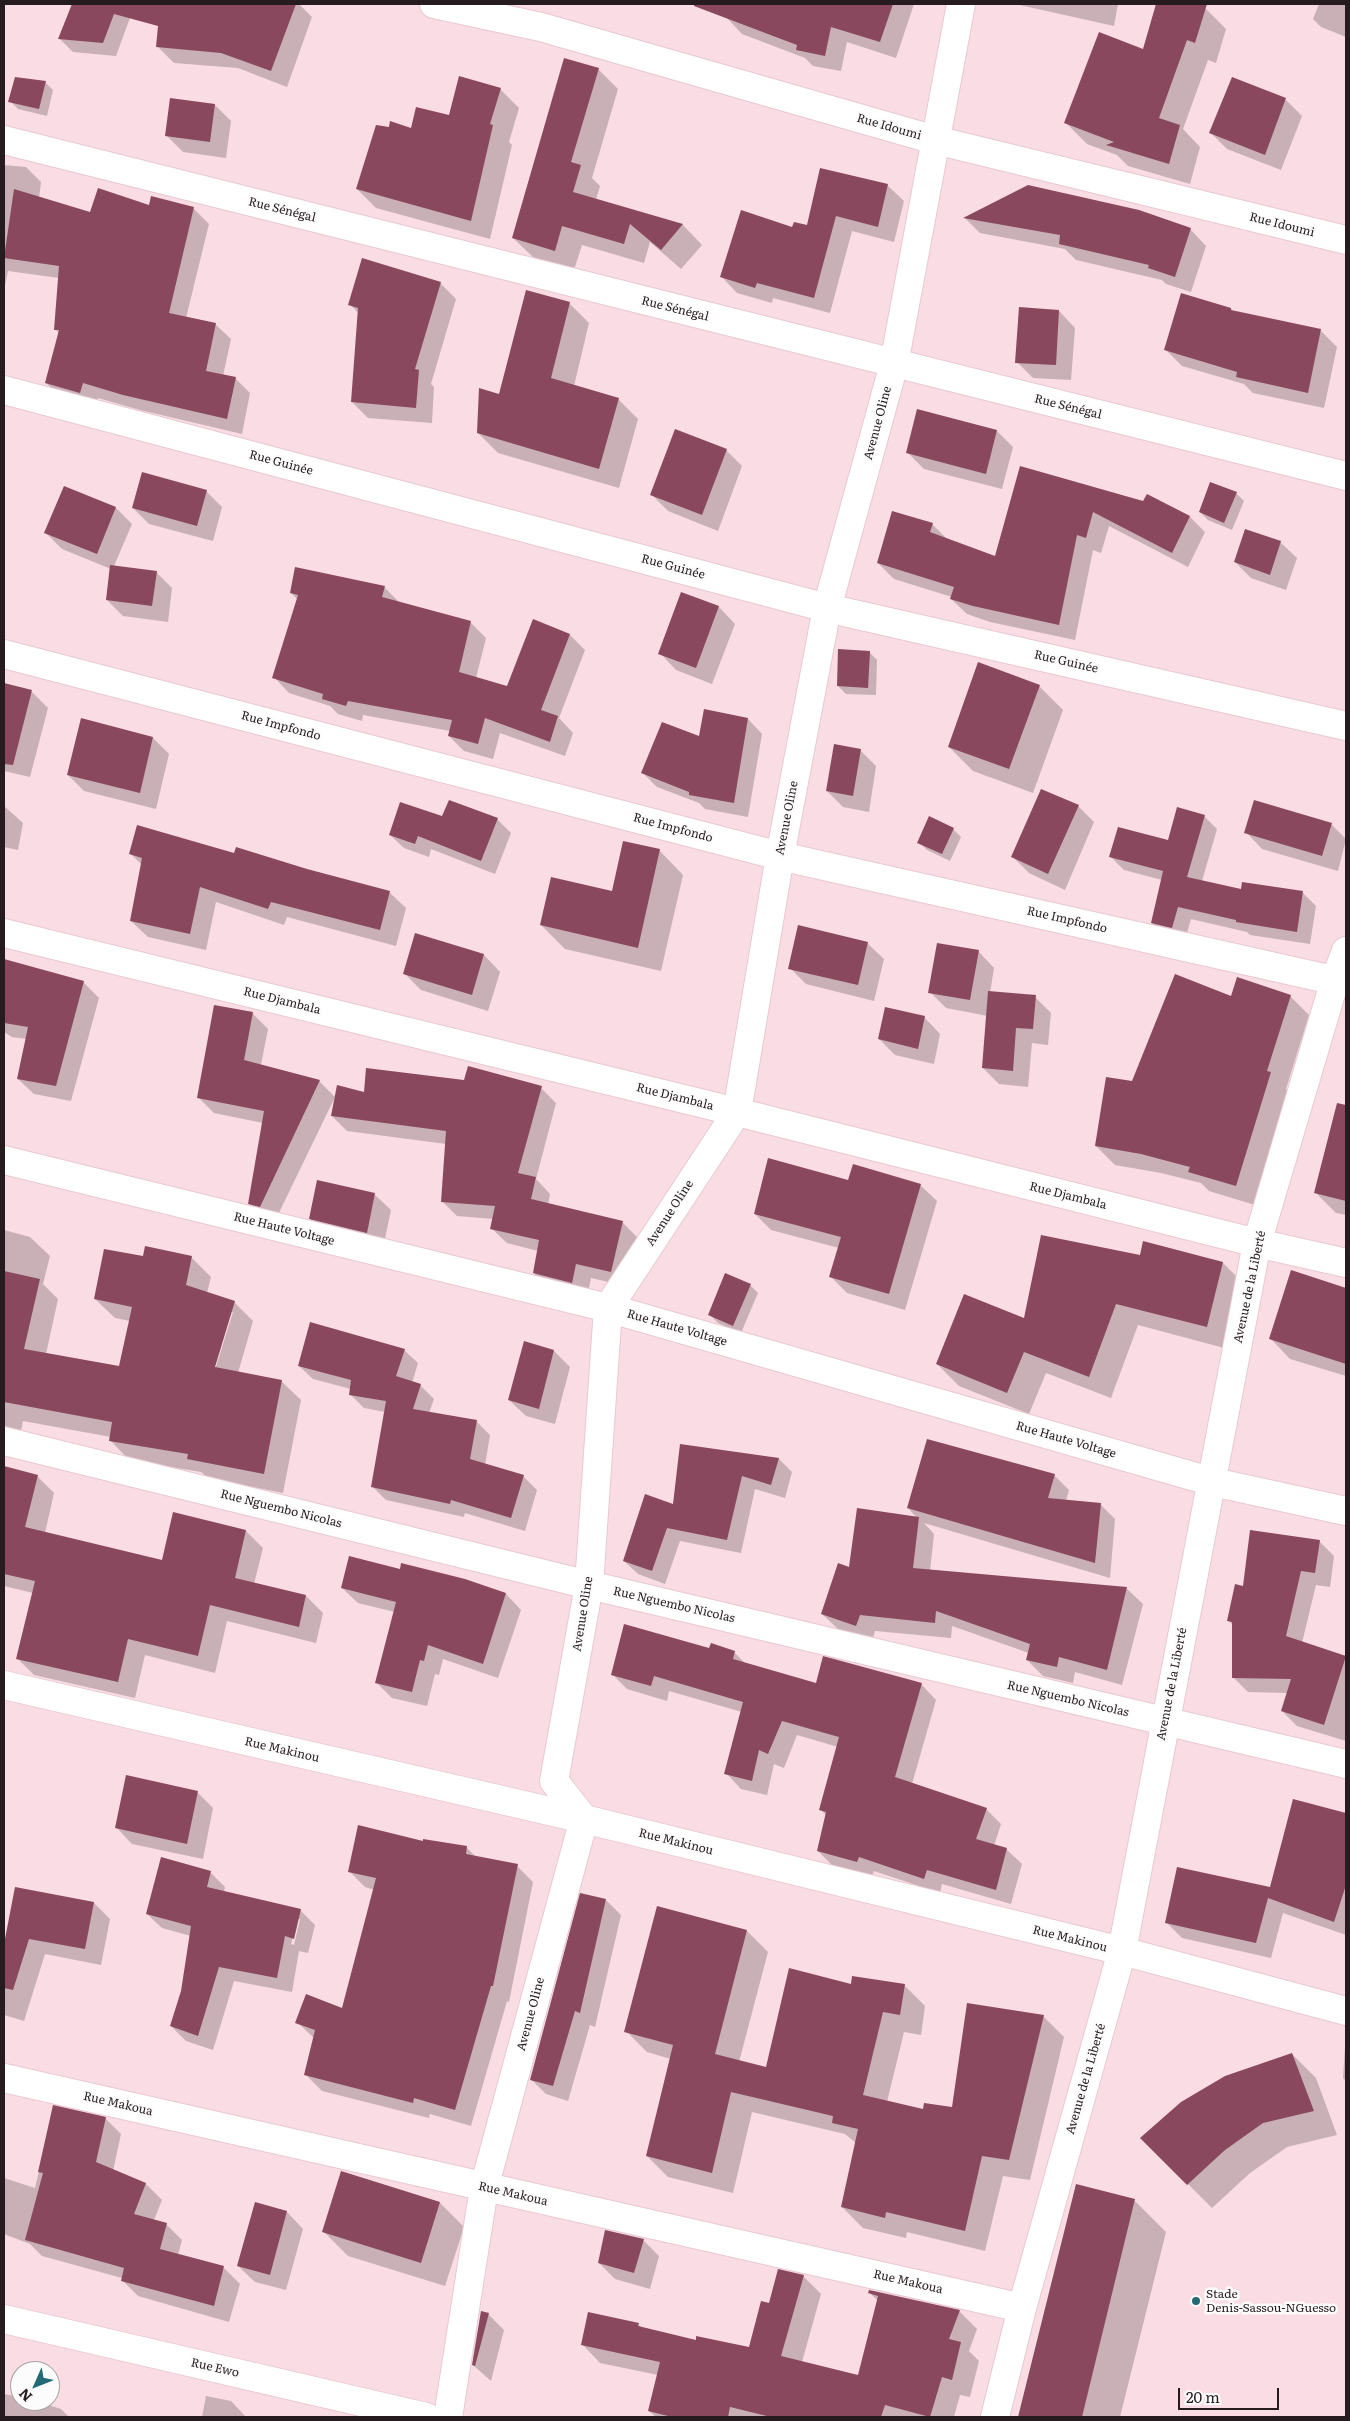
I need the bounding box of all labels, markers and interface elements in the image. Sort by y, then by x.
street label: Rue Idoumi [855,111,923,143]
street label: Rue Sénégal [247,195,317,225]
street label: Rue Idoumi [1248,210,1316,240]
street label: Rue Sénégal [640,294,710,324]
street label: Avenue Oline [861,385,895,461]
street label: Rue Sénégal [1033,392,1103,422]
street label: Rue Guinée [248,448,314,478]
street label: Rue Guinée [640,552,706,582]
street label: Rue Guinée [1033,648,1099,676]
street label: Rue Impfondo [240,708,322,744]
street label: Avenue Oline [773,779,801,857]
street label: Rue Impfondo [632,810,714,846]
street label: Rue Impfondo [1026,904,1108,936]
street label: Rue Djambala [242,984,322,1018]
street label: Rue Djambala [635,1080,715,1114]
street label: Avenue Oline [643,1177,697,1249]
street label: Rue Djambala [1028,1179,1108,1213]
street label: Rue Haute Voltage [232,1209,336,1249]
street label: Avenue de la Liberté [1231,1229,1269,1345]
street label: Rue Haute Voltage [625,1307,729,1349]
street label: Rue Haute Voltage [1014,1419,1118,1461]
street label: Rue Nguembo Nicolas [219,1487,343,1531]
street label: Avenue Oline [570,1576,596,1652]
street label: Rue Nguembo Nicolas [612,1584,736,1626]
street label: Avenue de la Liberté [1154,1626,1190,1742]
street label: Rue Nguembo Nicolas [1006,1678,1130,1720]
street label: Rue Makinou [243,1734,321,1766]
street label: Rue Makinou [637,1826,715,1858]
street label: Rue Makinou [1031,1923,1109,1955]
street label: Avenue Oline [514,1976,548,2052]
street label: Avenue de la Liberté [1063,2022,1109,2136]
street label: Rue Makoua [82,2089,154,2119]
street label: Rue Makoua [477,2179,549,2209]
street label: Rue Makoua [872,2267,944,2297]
place label: Stade Denis-Sassou-NGuesso [1206,2287,1336,2315]
marker: Stade Denis-Sassou-NGuesso [1190,2295,1202,2307]
street label: Rue Ewo [189,2355,241,2381]
north arrow [10,2361,60,2411]
scale bar [1180,2378,1281,2410]
text: N [14,2385,36,2407]
text: 20 m [1186,2385,1220,2408]

